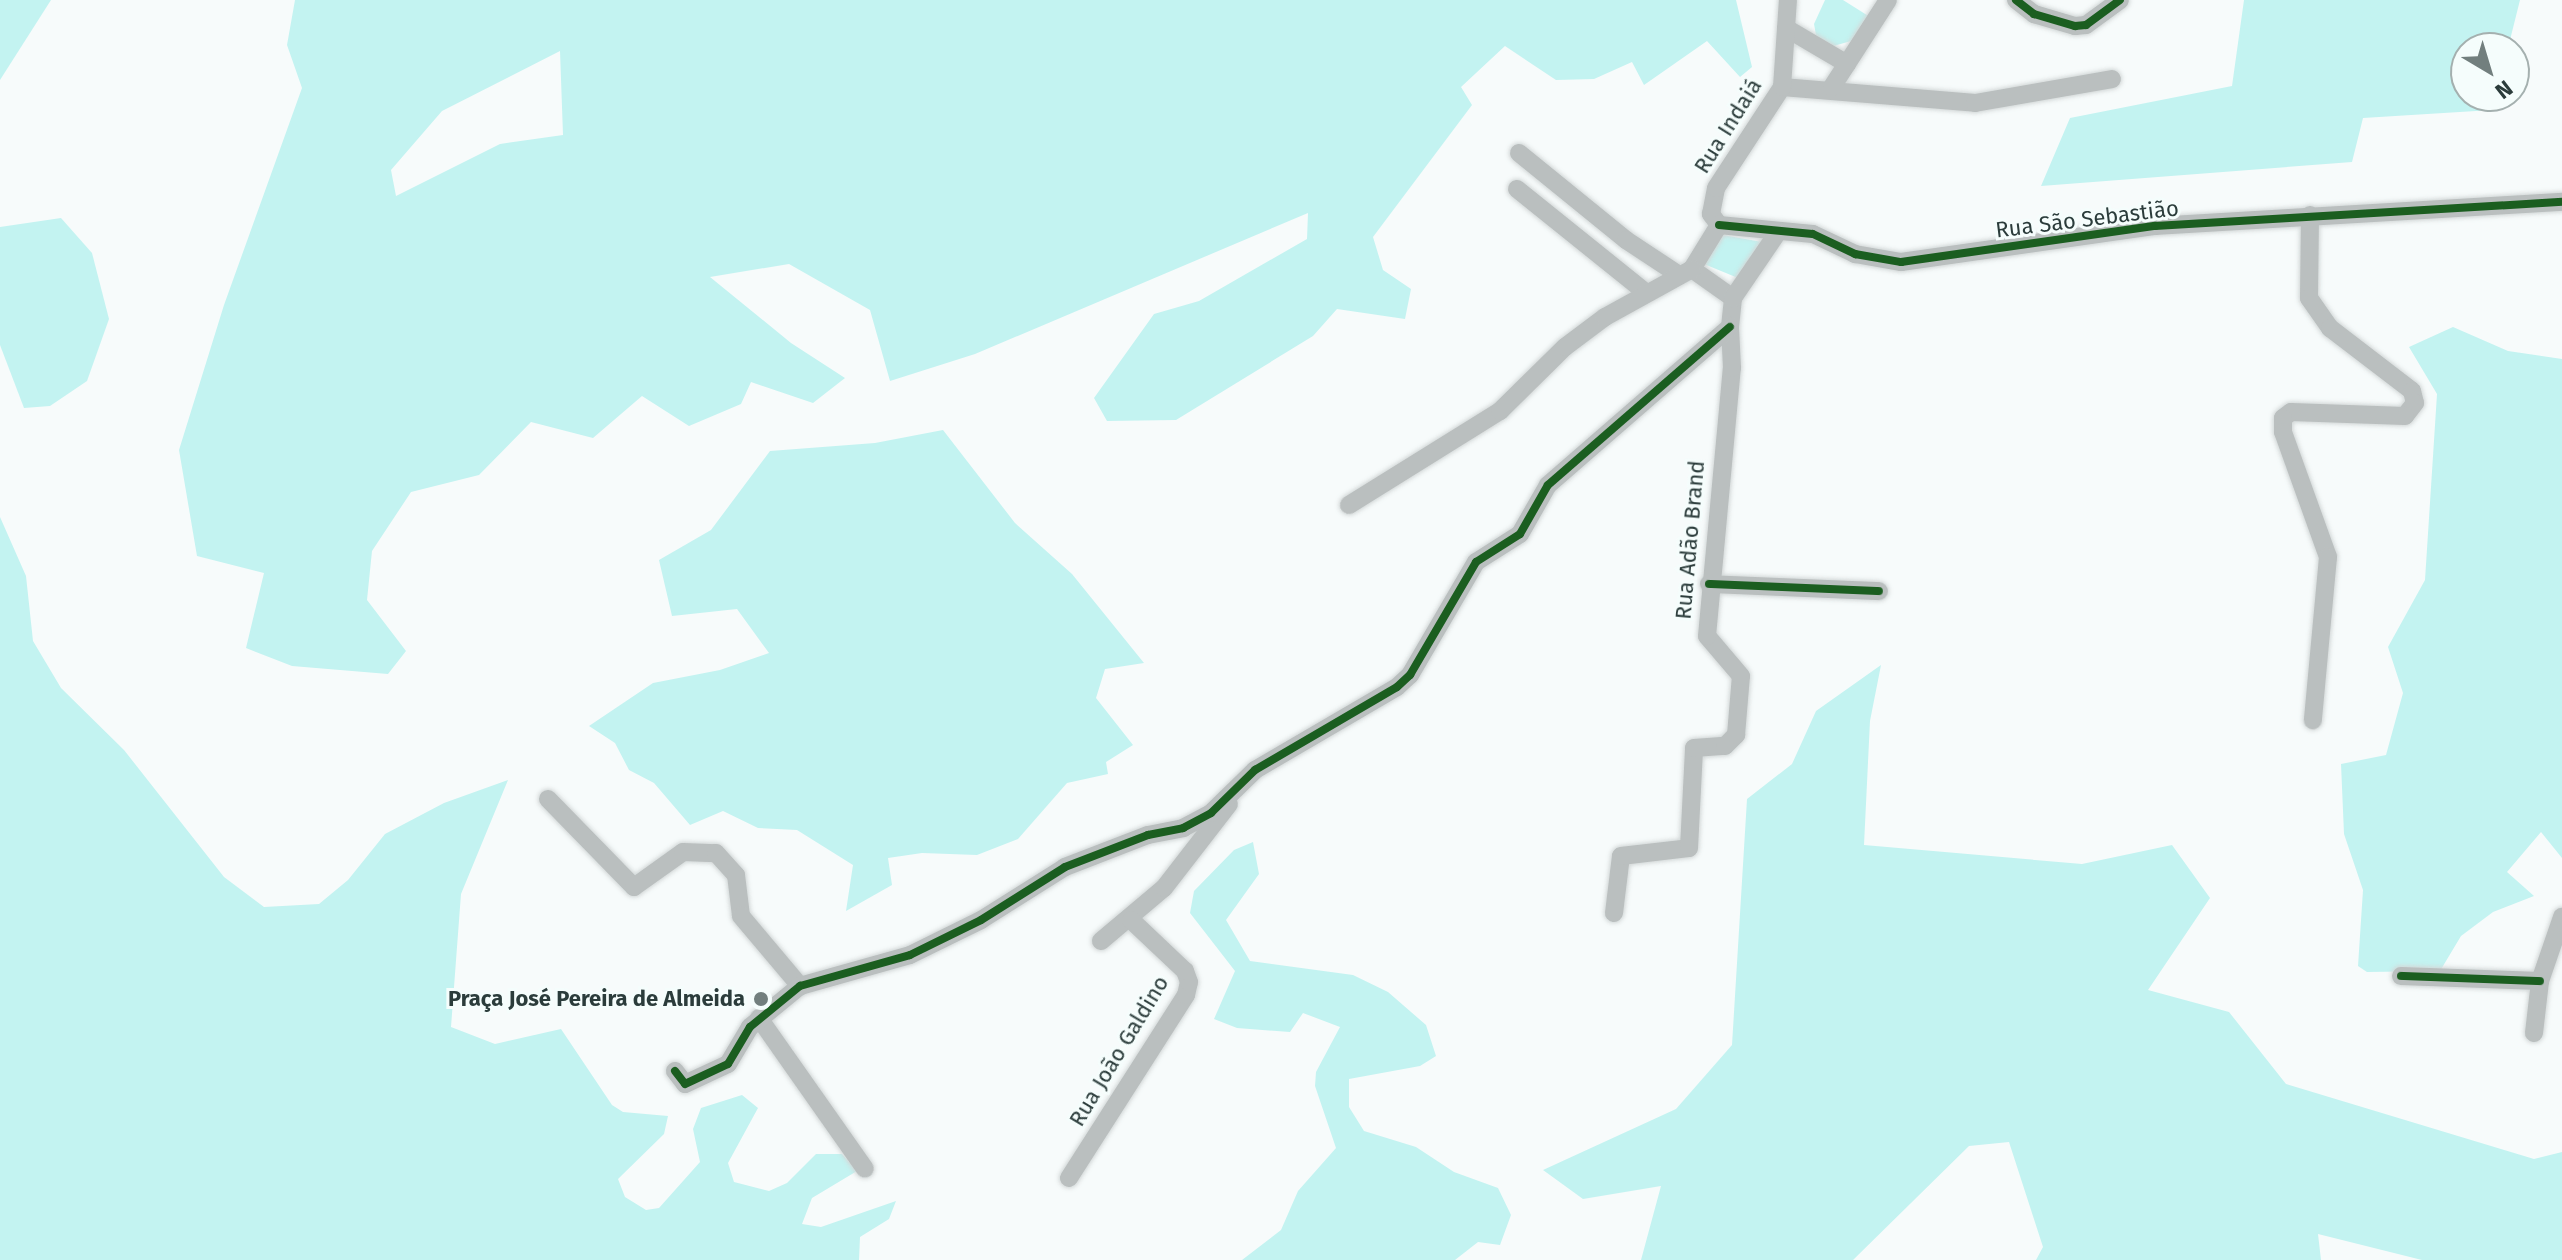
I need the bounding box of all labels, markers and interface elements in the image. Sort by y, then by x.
north arrow [2450,32,2530,112]
street label: Rua Indaiá [1689,74,1767,178]
text: N [2490,75,2518,105]
street label: Rua São Sebastião [1994,195,2180,243]
street label: Rua Adão Brand [1670,459,1710,621]
street label: Rua João Galdino [1064,971,1174,1131]
place label: Praça José Pereira de Almeida [448,986,745,1012]
marker: Praça José Pereira de Almeida [752,990,770,1008]

